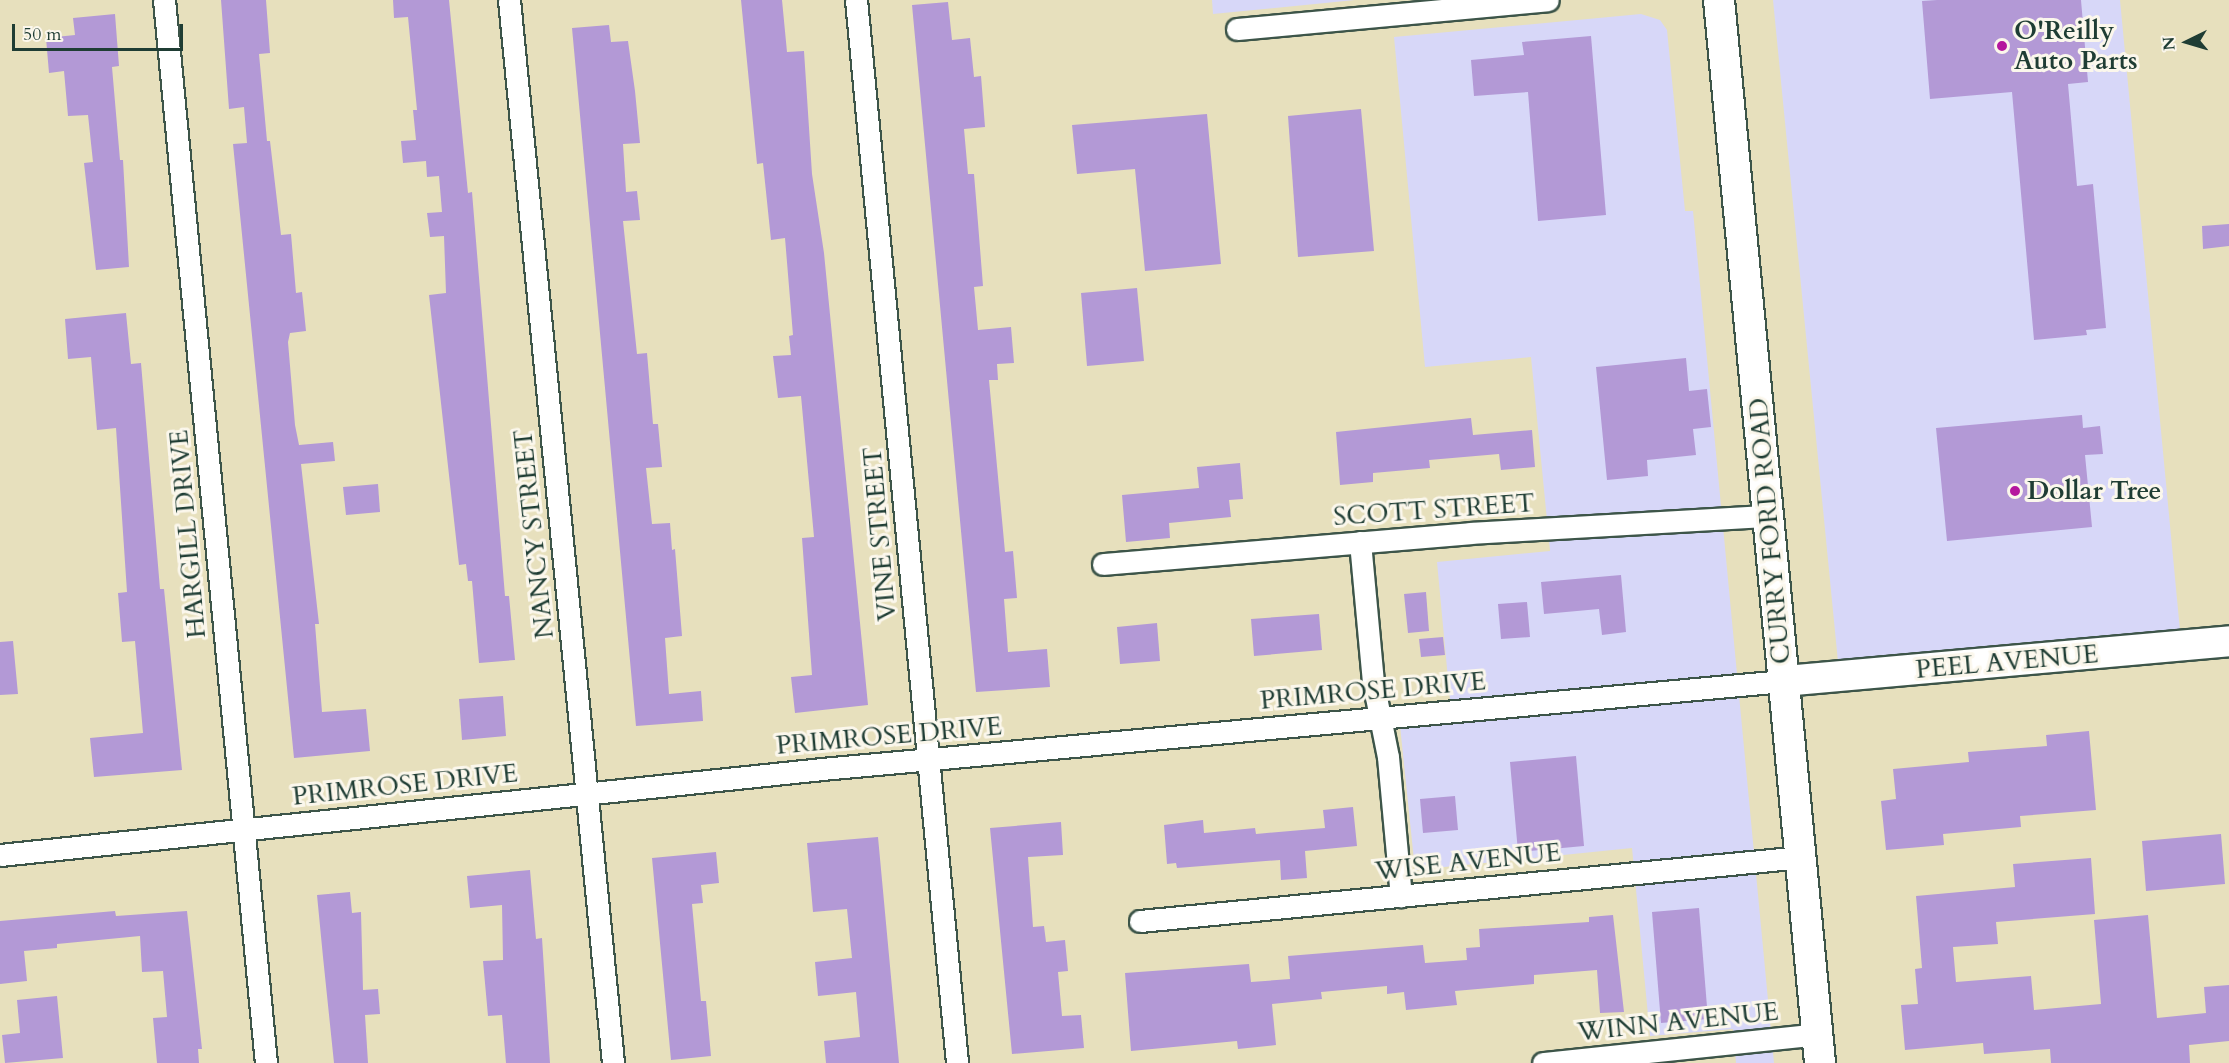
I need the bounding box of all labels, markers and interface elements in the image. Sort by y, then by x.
scale bar [15,12,186,50]
north arrow [2157,12,2217,72]
place label: O'Reilly Auto Parts [2014,15,2138,76]
text: 50 m [23,22,62,47]
text: N [2158,36,2181,51]
marker: O'Reilly Auto Parts [1995,39,2009,53]
street label: CURRY FORD ROAD [1743,397,1797,665]
street label: HARGILL DRIVE [163,428,213,640]
street label: NANCY STREET [507,428,561,640]
street label: VINE STREET [857,446,903,622]
place label: Dollar Tree [2027,475,2161,507]
marker: Dollar Tree [2008,484,2022,498]
street label: SCOTT STREET [1332,487,1536,533]
street label: PEEL AVENUE [1914,638,2100,686]
street label: PRIMROSE DRIVE [1259,666,1487,716]
street label: PRIMROSE DRIVE [775,711,1003,761]
street label: PRIMROSE DRIVE [291,758,519,812]
street label: WISE AVENUE [1374,837,1562,887]
street label: WINN AVENUE [1576,996,1780,1048]

